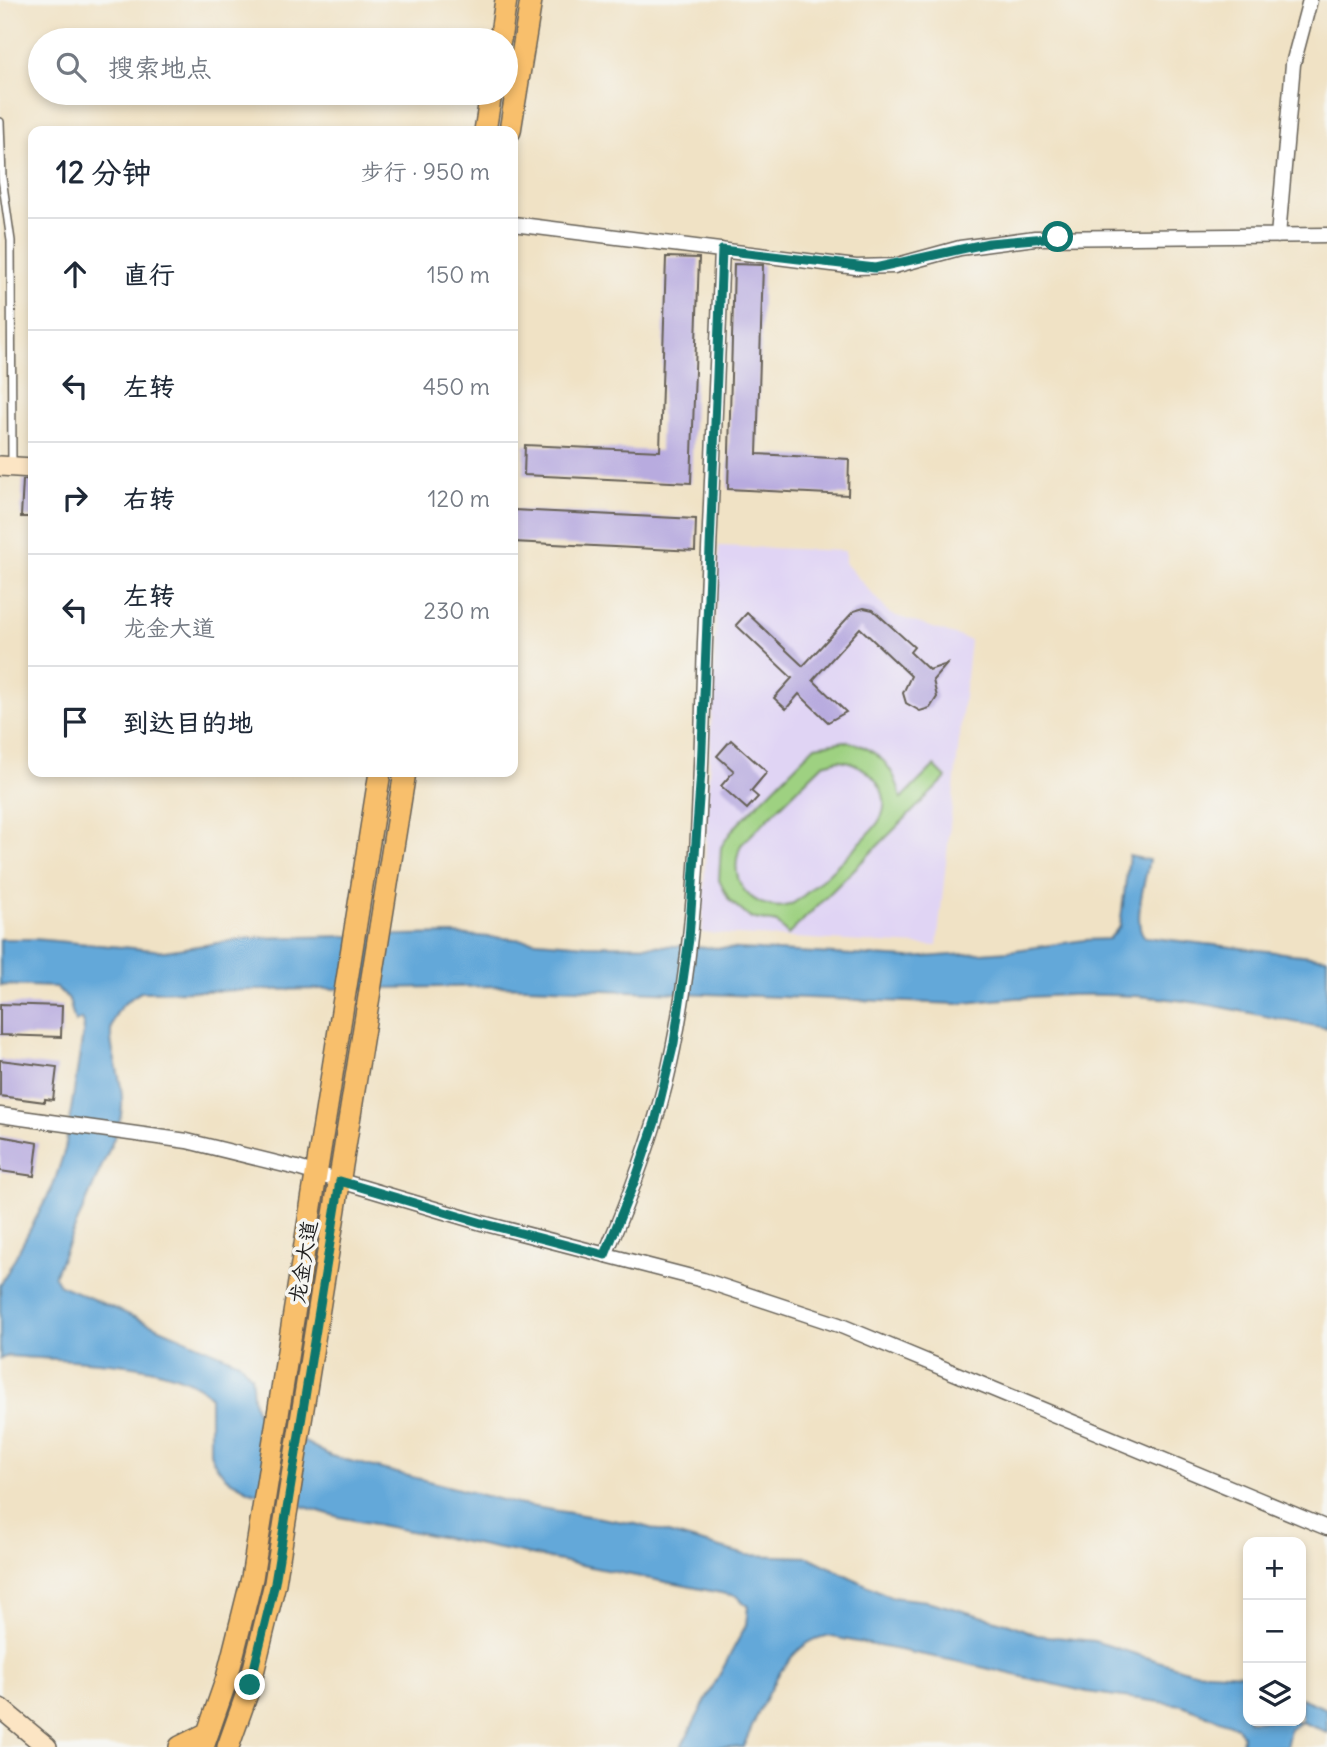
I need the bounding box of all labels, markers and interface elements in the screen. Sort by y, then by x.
search box [28,28,518,105]
icon: search [52,48,90,86]
text: 搜索地点 [108,51,212,84]
text: 12 分钟 [56,153,152,191]
text: 步行 · 950 m [361,157,490,186]
route start [1042,221,1073,252]
icon: ahead [56,255,94,293]
text: 直行 [123,258,175,291]
text: 150 m [427,260,490,289]
icon: left [56,367,94,405]
text: 左转 [123,370,175,403]
text: 450 m [423,372,490,401]
icon: right [56,479,94,517]
text: 右转 [123,482,175,515]
text: 120 m [427,484,490,513]
text: 左转 [123,579,175,612]
icon: left [56,591,94,629]
text: 230 m [424,596,490,625]
text: 龙金大道 [123,613,215,642]
icon: arrive [56,703,94,741]
text: 到达目的地 [123,706,253,739]
street label: 龙金大道 [283,1218,323,1306]
map controls [1243,1537,1306,1726]
button: + [1243,1537,1306,1600]
button: − [1243,1600,1306,1663]
button: layers [1243,1663,1306,1726]
route end [234,1669,265,1700]

